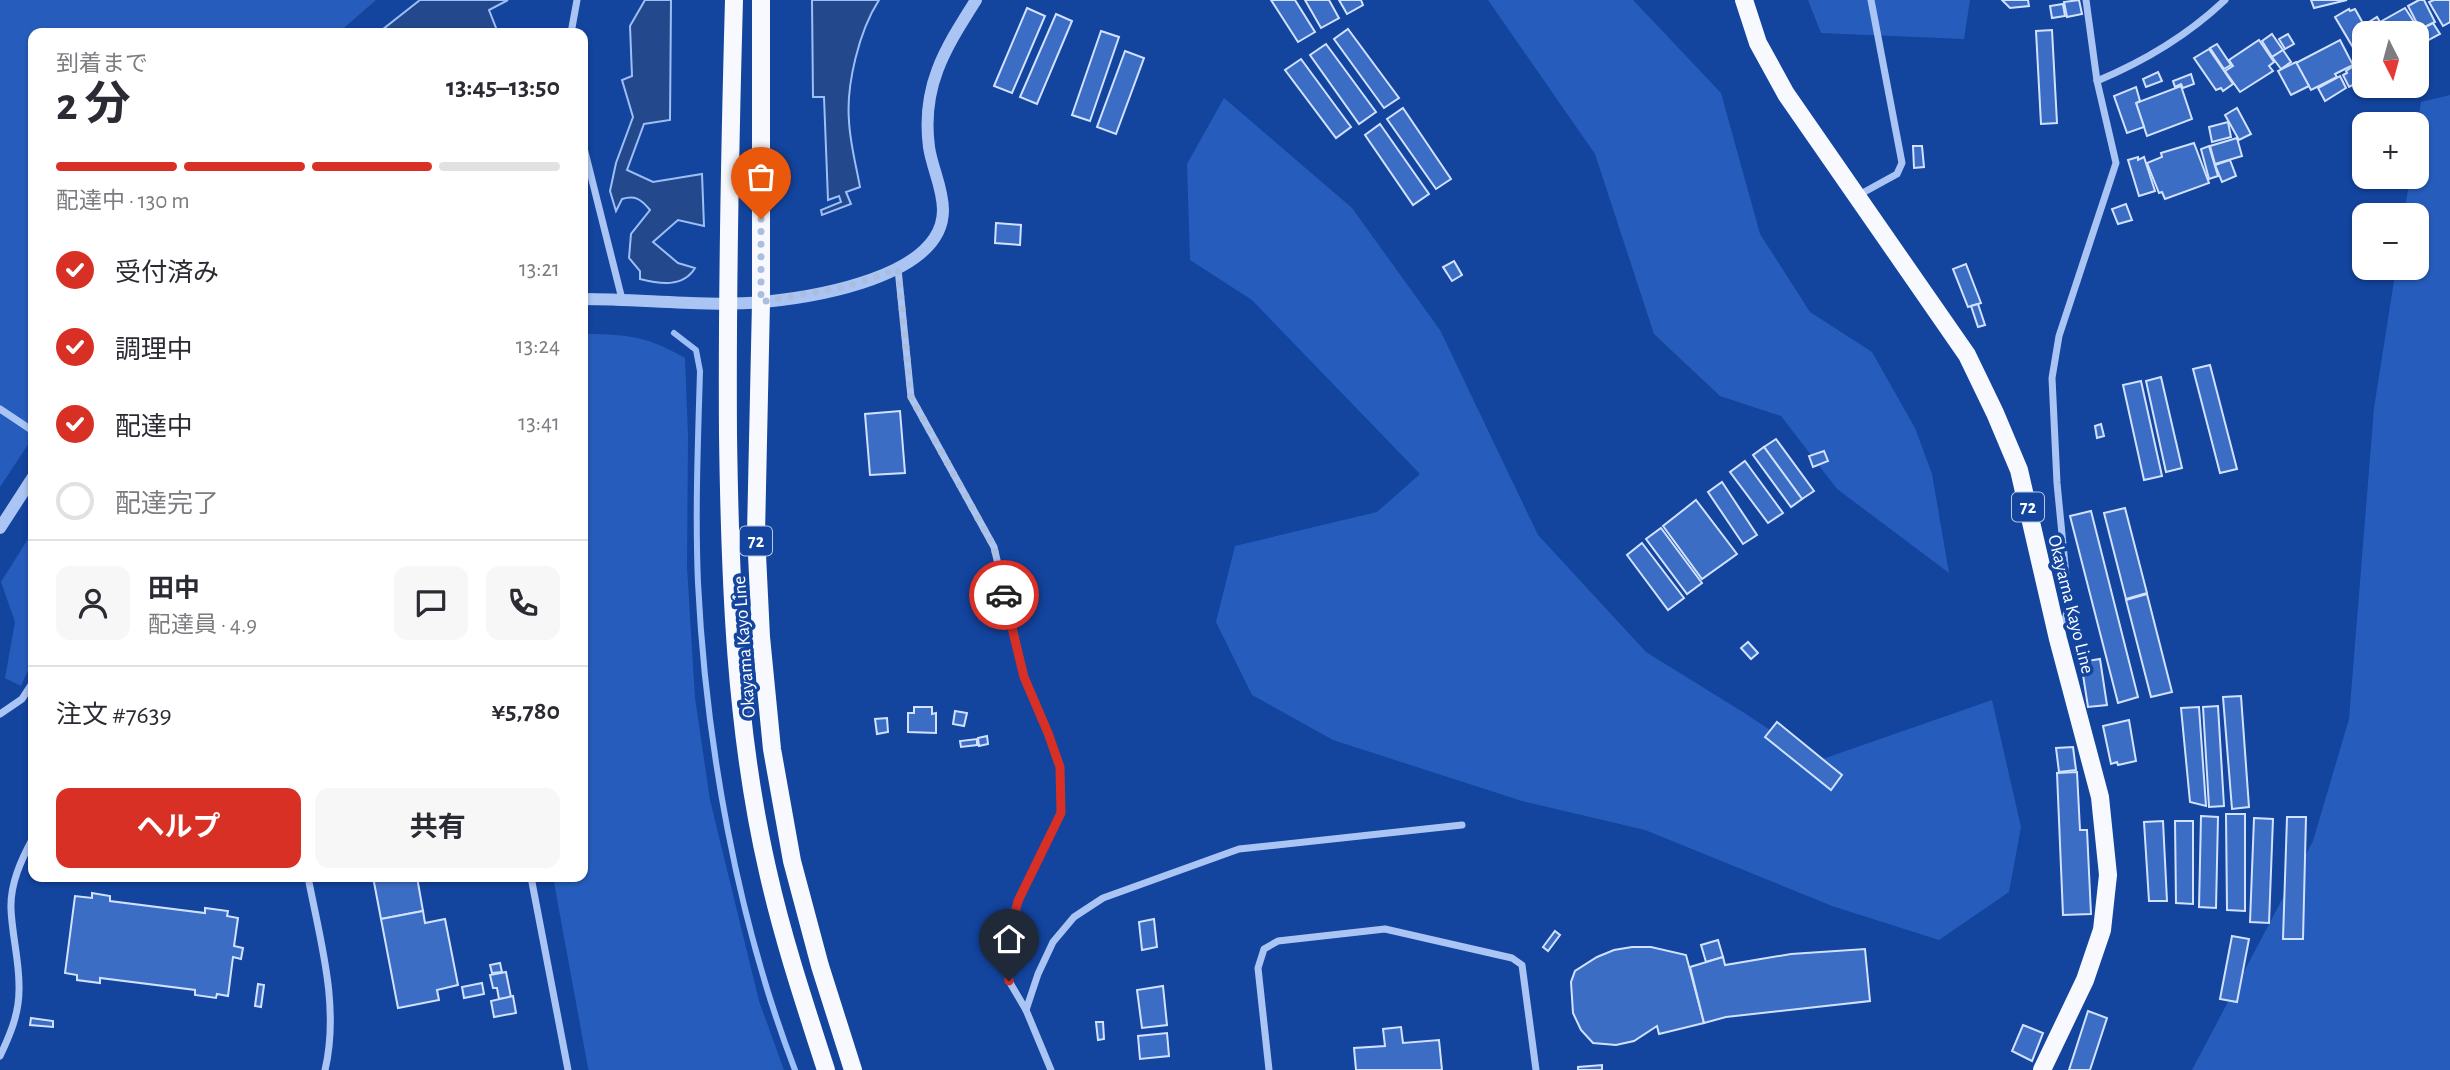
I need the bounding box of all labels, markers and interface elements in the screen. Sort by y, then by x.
north arrow [2352,21,2429,98]
map controls [2352,21,2429,280]
text: 到着まで [56,53,148,76]
text: 13:45–13:50 [446,74,560,100]
text: 2 分 [56,82,131,128]
button: + [2352,112,2429,189]
pin [731,147,791,219]
icon: bag [742,158,780,196]
text: 配達中 · 130 m [56,190,190,213]
button: − [2352,203,2429,280]
icon: check [56,251,94,289]
text: 13:21 [519,258,560,281]
text: 受付済み [115,260,219,286]
icon: check [56,328,94,366]
text: 13:24 [516,335,560,358]
text: 調理中 [115,337,193,363]
icon: check [56,405,94,443]
text: 13:41 [518,412,560,435]
text: 配達中 [115,414,193,440]
text: 配達完了 [115,491,219,517]
road number: 72 [2012,492,2044,522]
road number: 72 [740,526,772,556]
street label: Okayama Kayo Line [2044,533,2097,676]
courier [969,560,1039,630]
button: person [56,566,130,640]
button: chat [394,566,468,640]
button: phone [486,566,560,640]
street label: Okayama Kayo Line [730,575,759,719]
text: 田中 [148,576,200,602]
icon: car [985,576,1023,614]
text: 配達員 · 4.9 [148,614,257,637]
text: ¥5,780 [492,698,560,724]
text: 注文 #7639 [56,702,172,728]
button: ヘルプ [56,788,301,868]
button: 共有 [315,788,560,868]
pin [979,909,1039,981]
icon: home [990,920,1028,958]

